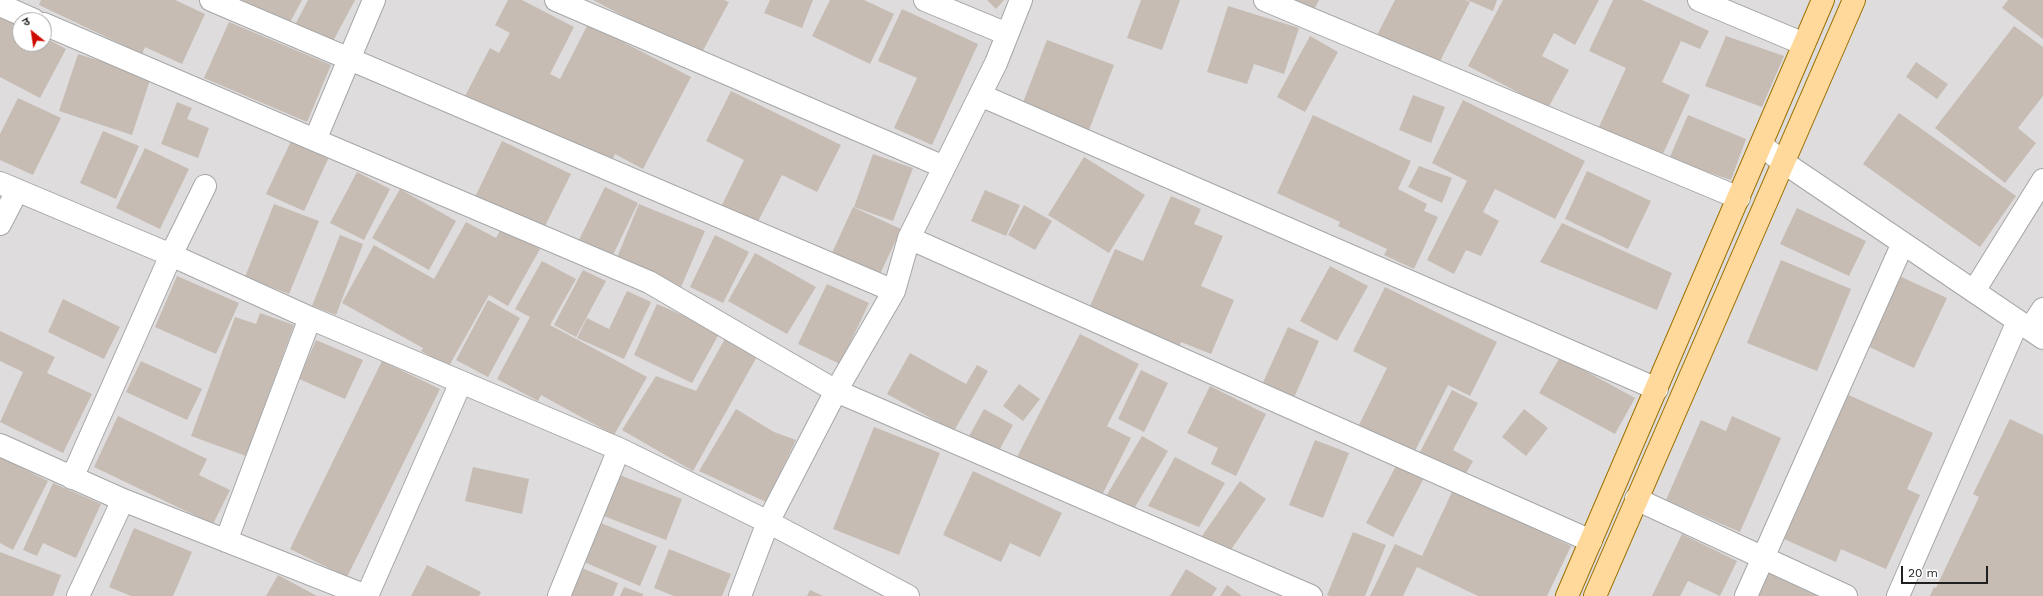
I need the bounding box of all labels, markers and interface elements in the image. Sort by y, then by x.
north arrow [12,12,52,52]
text: उ [20,15,32,29]
scale bar [1903,558,1990,584]
text: 20 m [1908,566,1938,580]

